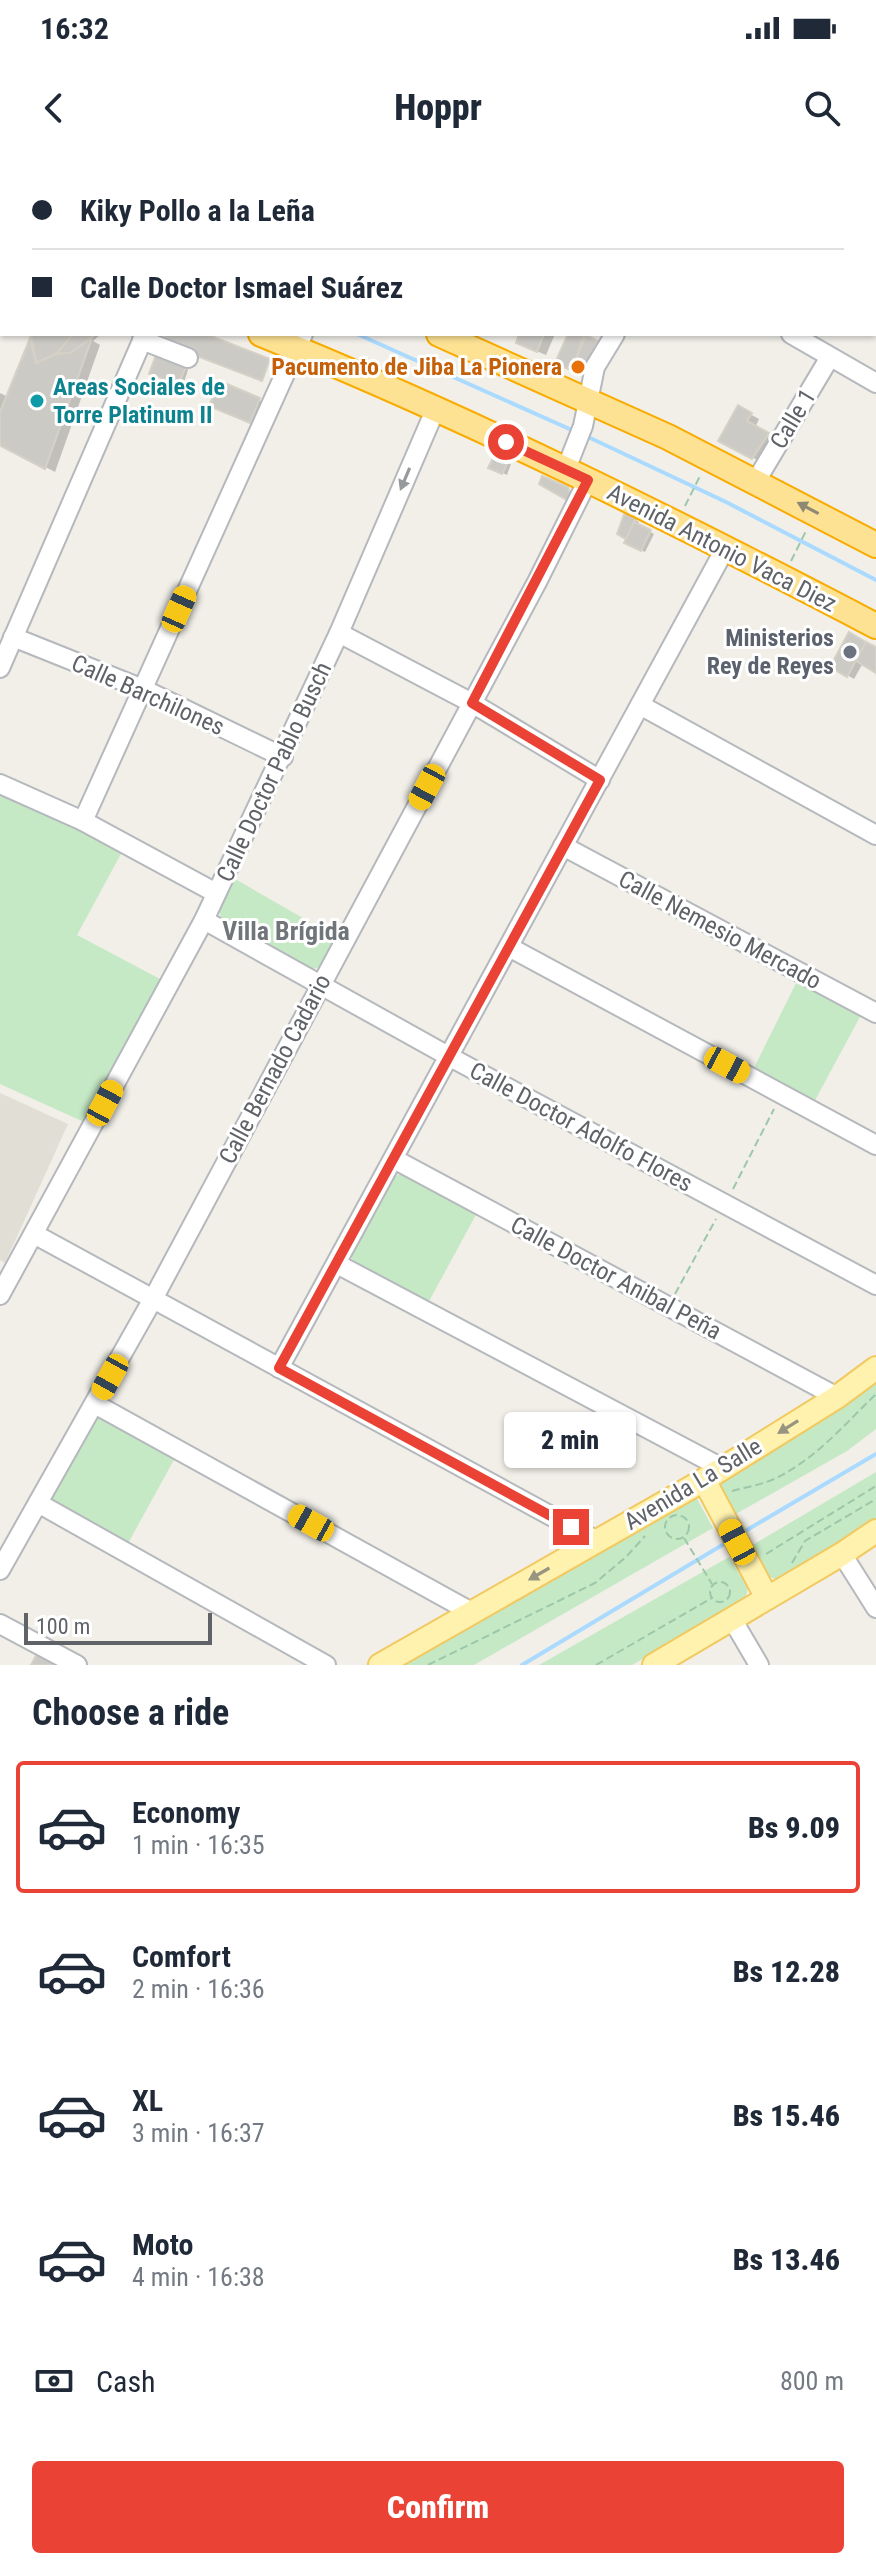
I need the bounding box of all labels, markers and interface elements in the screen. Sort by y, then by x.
text: 16:32 [40,11,109,46]
icon: back [32,86,76,130]
icon: search [800,86,844,130]
text: Hoppr [394,87,482,129]
text: Kiky Pollo a la Leña [80,193,315,228]
text: Calle Doctor Ismael Suárez [80,270,403,305]
place label: Pacumento de Jiba La Pionera [271,353,562,381]
marker: Pacumento de Jiba La Pionera [569,358,587,376]
place label: Areas Sociales de Torre Platinum II [53,373,225,429]
street label: Calle 1 [764,384,822,454]
marker: Areas Sociales de Torre Platinum II [28,392,46,410]
route start [488,424,524,460]
one-way arrow [399,467,412,491]
street label: Avenida Antonio Vaca Diez [603,478,841,618]
one-way arrow [796,501,819,514]
car [158,582,200,636]
place label: Ministerios Rey de Reyes [707,624,834,680]
marker: Ministerios Rey de Reyes [841,643,859,661]
street label: Calle Barchilones [67,649,229,741]
street label: Calle Doctor Pablo Busch [211,658,337,886]
car [405,760,449,814]
street label: Calle Nemesio Mercado [614,865,826,995]
district label: Villa Brígida [222,916,350,946]
street label: Calle Bernado Cadario [213,969,337,1169]
car [700,1043,754,1087]
street label: Calle Doctor Adolfo Flores [465,1056,697,1198]
car [83,1076,127,1130]
street label: Calle Doctor Anibal Peña [506,1211,726,1345]
car [88,1350,132,1404]
callout: 2 min [505,1411,637,1467]
one-way arrow [777,1419,800,1434]
text: 2 min [541,1425,599,1455]
street label: Avenida La Salle [619,1432,767,1536]
car [284,1501,338,1545]
route end [553,1509,589,1545]
car [715,1515,759,1569]
one-way arrow [528,1567,550,1581]
scale bar [24,1609,212,1645]
text: 100 m [36,1614,90,1639]
text: Choose a ride [32,1692,229,1734]
icon: car [36,1791,108,1863]
text: Economy [132,1795,240,1830]
text: Bs 9.09 [748,1810,840,1845]
text: 1 min · 16:35 [132,1830,265,1860]
icon: car [36,1935,108,2007]
text: Comfort [132,1939,231,1974]
text: Bs 12.28 [733,1954,840,1989]
text: 2 min · 16:36 [132,1974,265,2004]
icon: car [36,2079,108,2151]
text: XL [132,2083,163,2118]
text: Bs 15.46 [733,2098,840,2133]
text: 3 min · 16:37 [132,2118,265,2148]
icon: car [36,2223,108,2295]
text: Moto [132,2227,193,2262]
text: Bs 13.46 [733,2242,840,2277]
text: 4 min · 16:38 [132,2262,265,2292]
icon: cash [32,2359,76,2403]
text: Cash [96,2364,156,2399]
text: 800 m [780,2366,844,2396]
button: Confirm [32,2461,844,2553]

